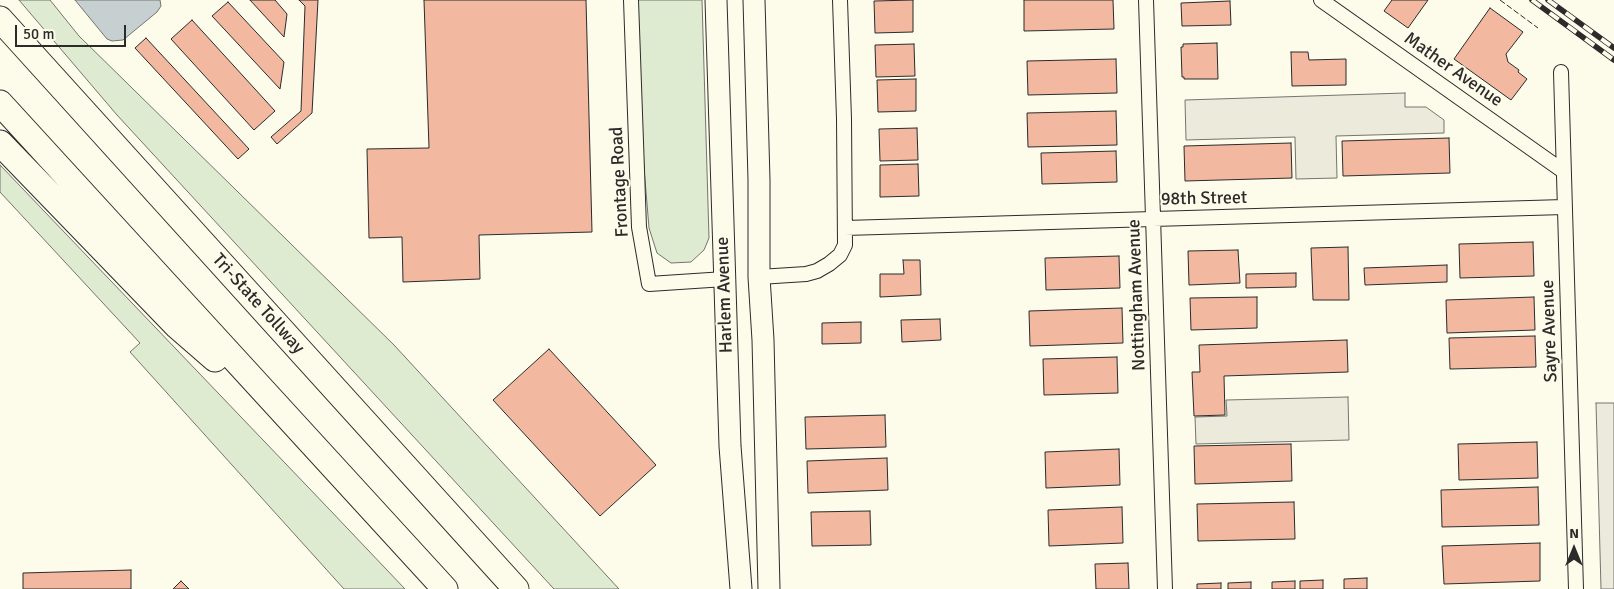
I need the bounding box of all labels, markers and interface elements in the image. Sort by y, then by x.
scale bar [18,15,129,47]
text: 50 m [23,25,54,43]
street label: Mather Avenue [1400,28,1506,112]
street label: Frontage Road [606,126,634,238]
street label: 98th Street [1161,187,1247,211]
street label: Nottingham Avenue [1124,219,1150,371]
street label: Harlem Avenue [712,236,738,354]
street label: Tri-State Tollway [207,249,309,359]
street label: Sayre Avenue [1537,279,1563,383]
north arrow [1549,524,1599,574]
text: N [1569,525,1579,542]

